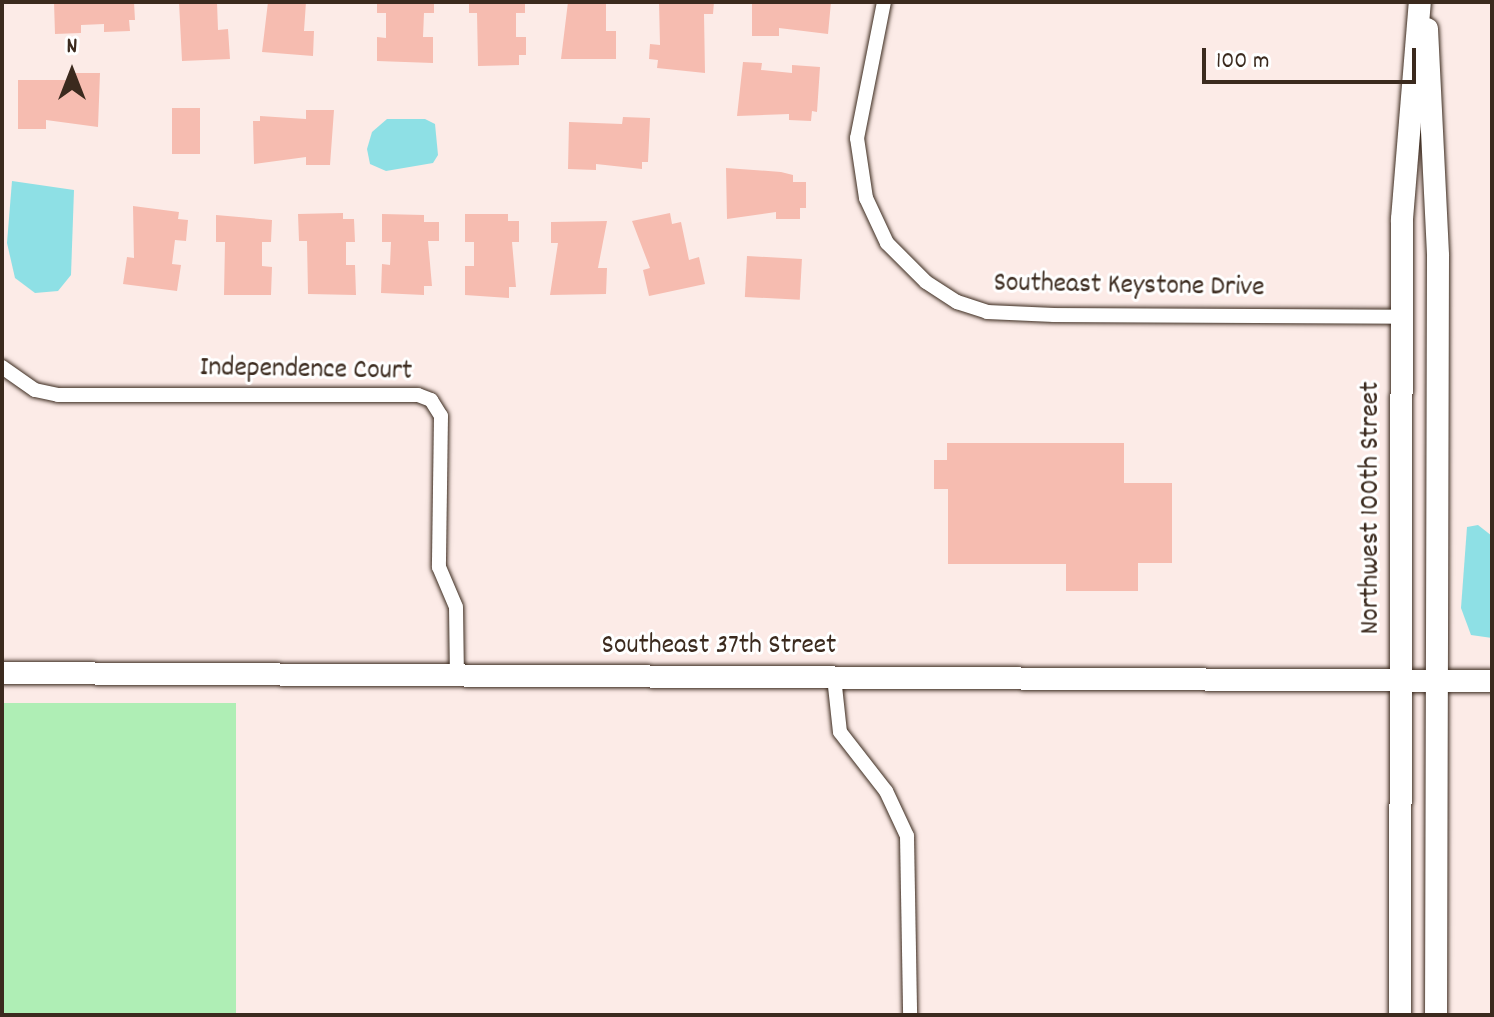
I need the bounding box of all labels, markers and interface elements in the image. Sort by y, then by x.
north arrow [32,32,112,112]
text: N [67,32,77,63]
scale bar [1206,32,1420,82]
text: 100 m [1216,45,1269,79]
street label: Southeast Keystone Drive [993,268,1265,306]
street label: Independence Court [199,352,413,390]
street label: Northwest 100th Street [1355,382,1389,634]
street label: Southeast 37th Street [602,630,836,664]

